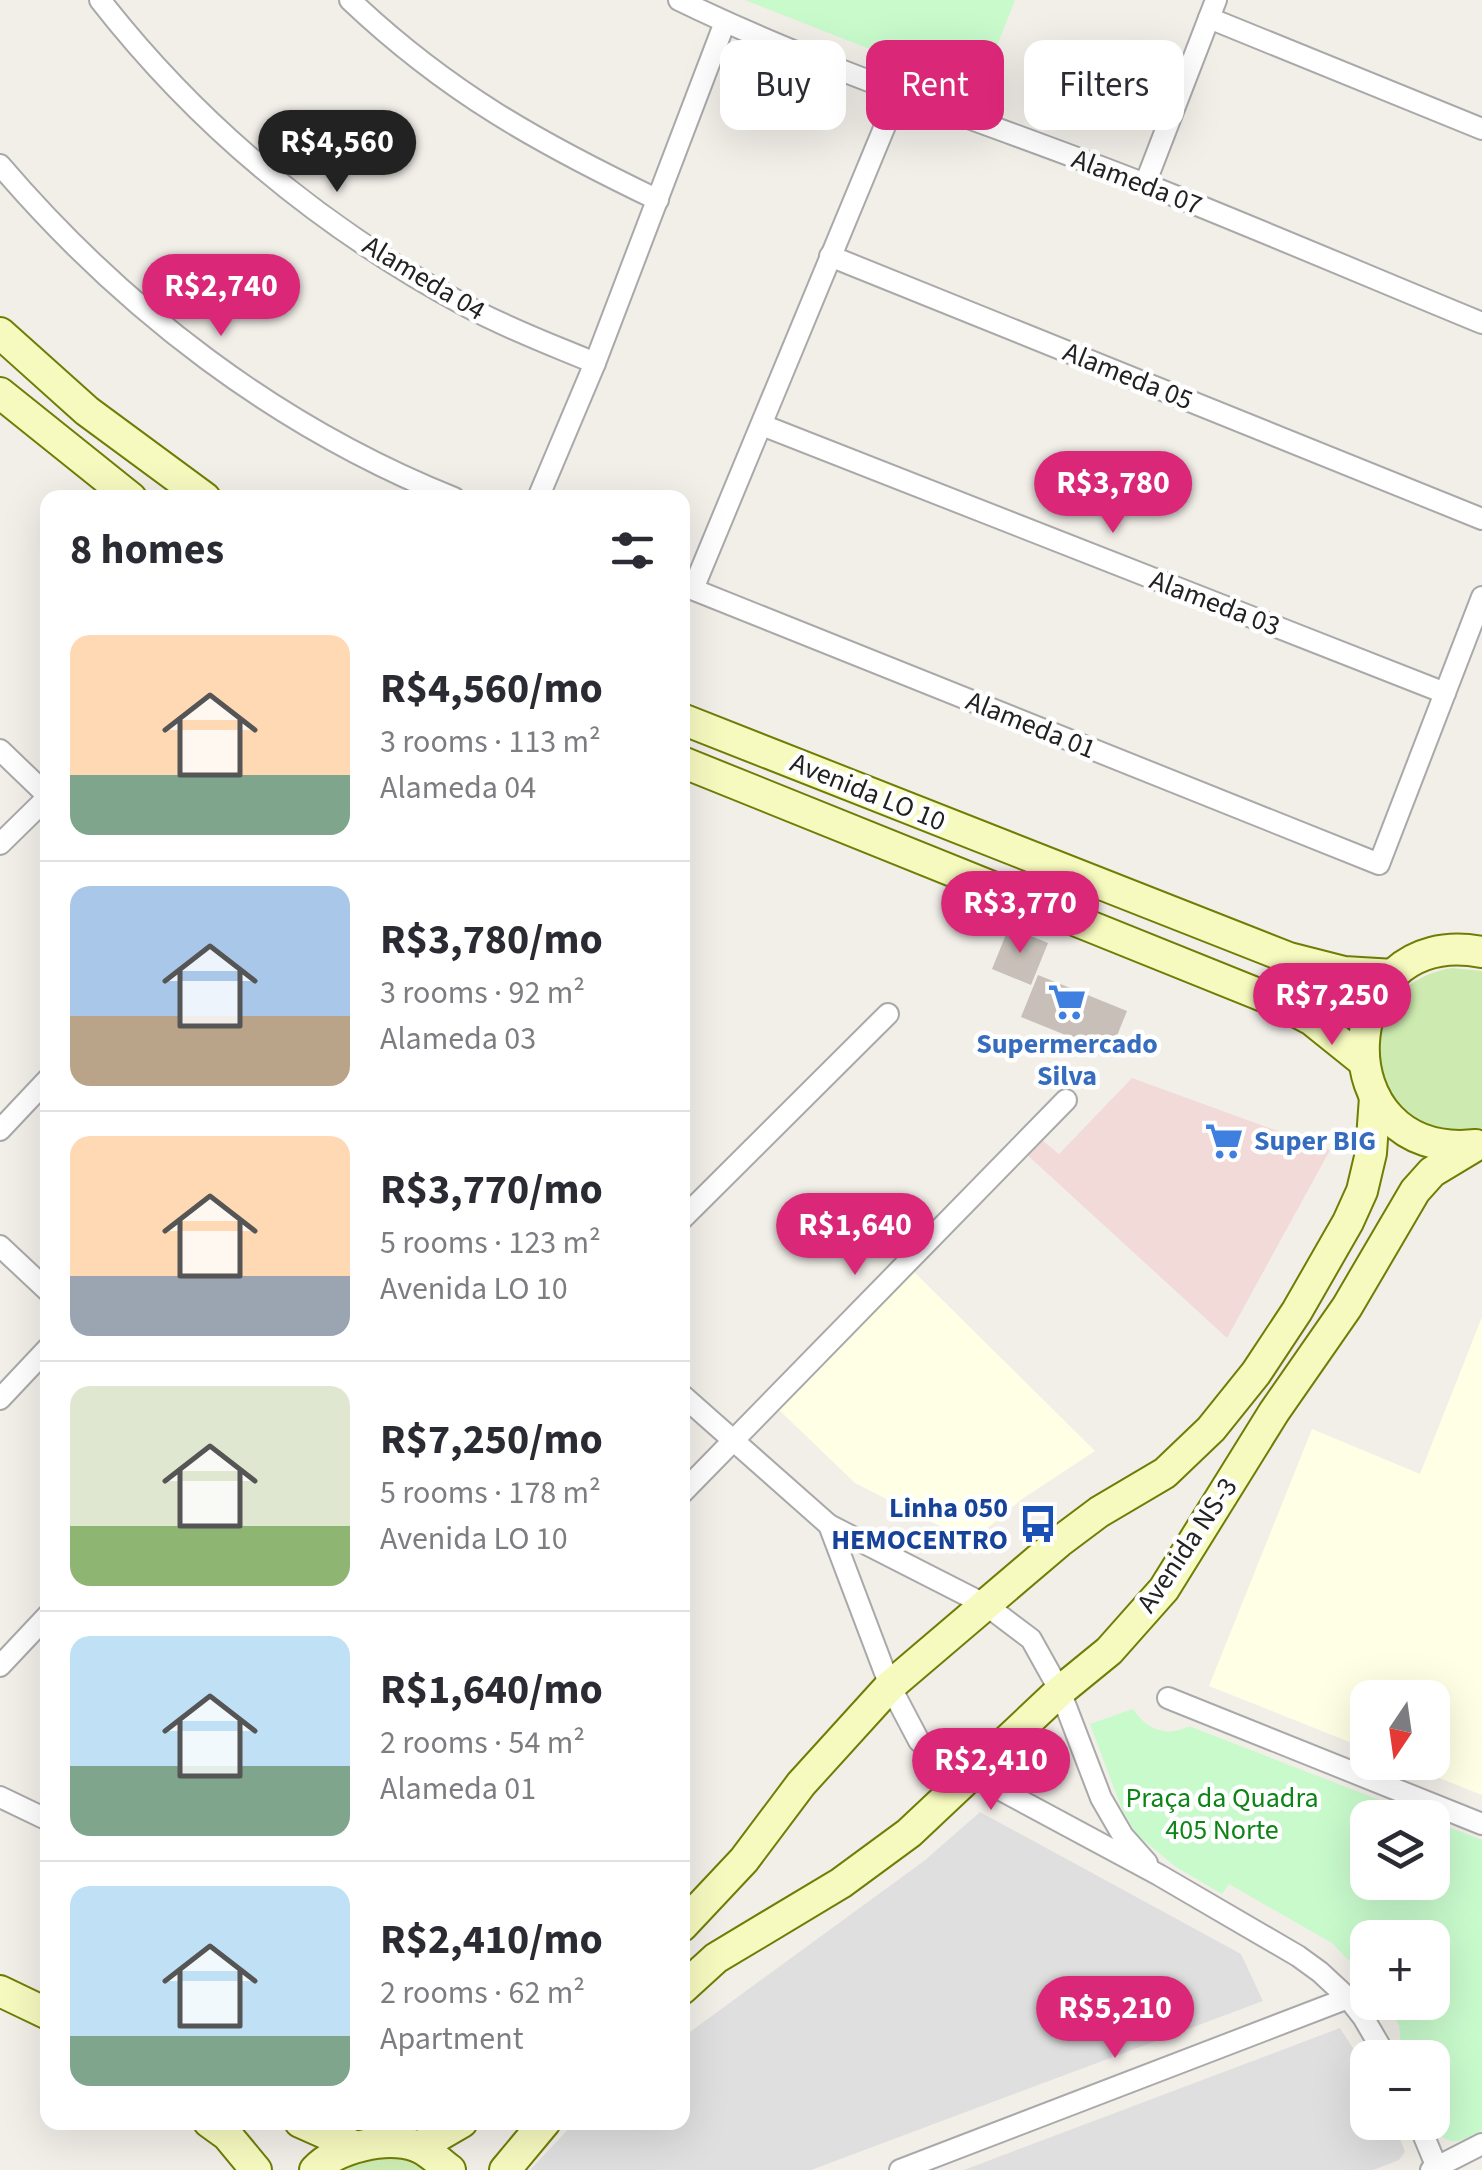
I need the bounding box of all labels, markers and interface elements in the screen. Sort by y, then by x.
chip: Buy [720,40,846,130]
chip: Rent [866,40,1004,130]
chip: Filters [1024,40,1184,130]
pin: R$4,560 [245,110,429,195]
text: R$4,560 [280,119,394,165]
street label: Alameda 07 [1066,139,1208,225]
street label: Alameda 04 [355,226,493,330]
pin: R$2,740 [129,254,313,339]
text: R$2,740 [164,263,278,309]
street label: Alameda 05 [1057,332,1199,420]
pin: R$3,780 [1021,451,1205,536]
text: R$3,780 [1056,460,1170,506]
text: 8 homes [70,520,224,580]
icon: filters [605,523,660,578]
street label: Alameda 03 [1144,560,1286,646]
text: R$4,560/mo [380,659,603,719]
icon: home [150,675,270,795]
street label: Alameda 01 [960,681,1102,769]
text: 3 rooms · 113 m² [380,719,601,765]
street label: Avenida LO 10 [784,743,952,841]
text: Alameda 04 [380,765,536,811]
pin: R$3,770 [928,871,1112,956]
text: R$3,770 [963,880,1077,926]
text: R$3,780/mo [380,910,603,970]
icon: home [150,926,270,1046]
pin: R$7,250 [1240,963,1424,1048]
text: 3 rooms · 92 m² [380,970,585,1016]
text: R$7,250 [1275,972,1389,1018]
supermarket icon: Supermercado Silva [1046,981,1088,1023]
text: Alameda 03 [380,1016,536,1062]
place label: Supermercado Silva [976,1024,1158,1096]
supermarket icon: Super BIG [1203,1120,1245,1162]
place label: Super BIG [1254,1121,1376,1161]
text: R$3,770/mo [380,1160,603,1220]
icon: home [150,1176,270,1296]
pin: R$1,640 [763,1193,947,1278]
text: R$1,640 [798,1202,912,1248]
text: 5 rooms · 123 m² [380,1220,601,1266]
text: Avenida LO 10 [380,1266,568,1312]
text: R$7,250/mo [380,1410,603,1470]
icon: home [150,1426,270,1546]
street label: Avenida NS-3 [1127,1469,1247,1621]
text: 5 rooms · 178 m² [380,1470,601,1516]
place label: Linha 050 HEMOCENTRO [831,1488,1008,1560]
bus stop icon: Linha 050 HEMOCENTRO [1017,1503,1059,1545]
text: Avenida LO 10 [380,1516,568,1562]
text: R$1,640/mo [380,1660,603,1720]
icon: home [150,1676,270,1796]
north arrow [1350,1680,1450,1780]
map controls [1350,1680,1450,2140]
text: 2 rooms · 54 m² [380,1720,585,1766]
pin: R$2,410 [899,1728,1083,1813]
text: R$2,410 [934,1737,1048,1783]
text: Alameda 01 [380,1766,536,1812]
park label: Praça da Quadra 405 Norte [1125,1778,1319,1850]
button: layers [1350,1800,1450,1900]
text: R$2,410/mo [380,1910,603,1970]
button: + [1350,1920,1450,2020]
icon: home [150,1926,270,2046]
text: 2 rooms · 62 m² [380,1970,585,2016]
pin: R$5,210 [1023,1976,1207,2061]
text: R$5,210 [1058,1985,1172,2031]
text: Apartment [380,2016,523,2062]
button: − [1350,2040,1450,2140]

